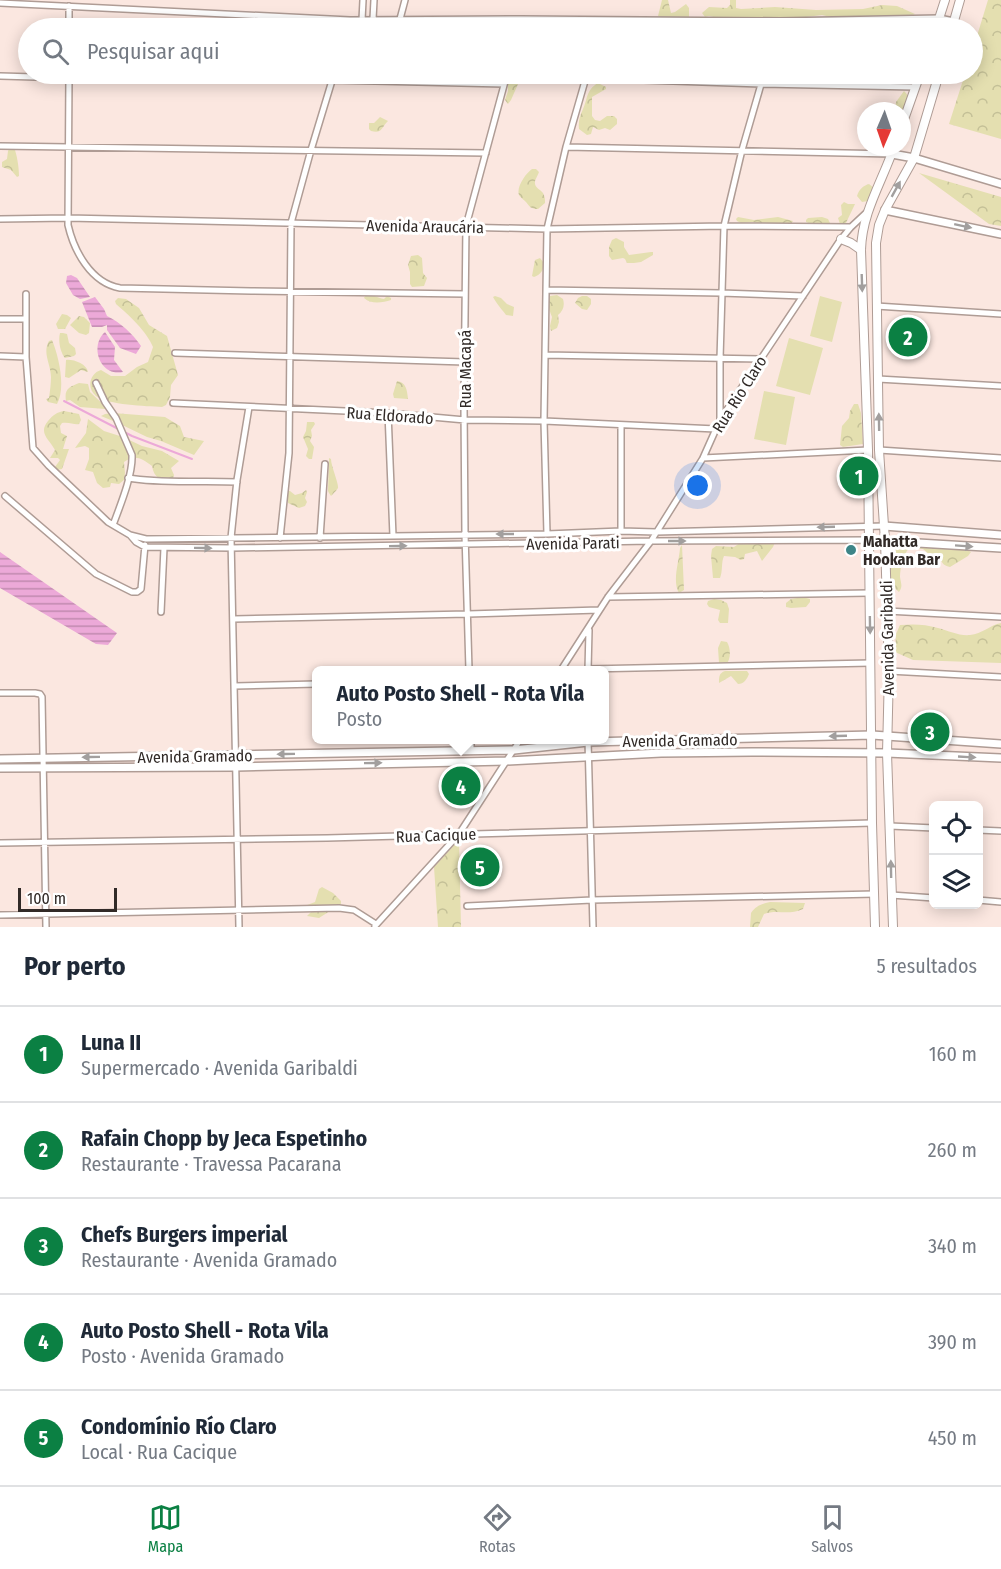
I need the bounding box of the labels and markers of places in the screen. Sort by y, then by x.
pin: 2 [888,314,928,360]
pin: 1 [840,454,878,498]
place label: Mahatta Hookan Bar [863,532,940,569]
marker: Mahatta Hookan Bar [844,543,858,557]
pin: 3 [910,710,950,754]
pin: 4 [442,764,480,808]
pin: 5 [460,844,500,890]

